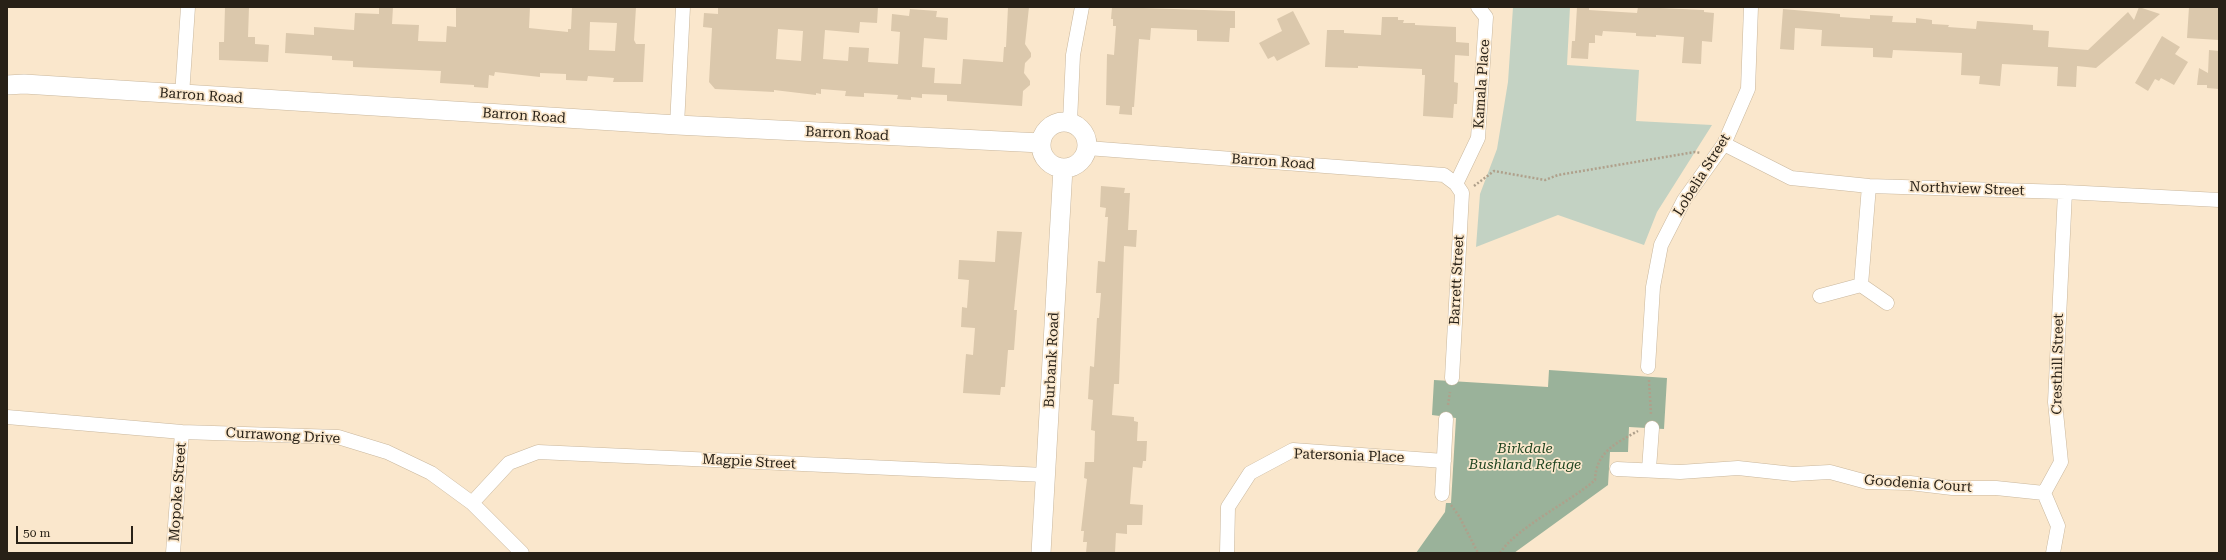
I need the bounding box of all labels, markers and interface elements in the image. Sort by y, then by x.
street label: Kamala Place [1470,39,1494,129]
street label: Barron Road [159,85,243,107]
street label: Barron Road [482,105,566,127]
street label: Barron Road [805,123,889,145]
street label: Lobelia Street [1670,131,1734,219]
street label: Barron Road [1231,151,1315,173]
street label: Northview Street [1909,179,2025,199]
street label: Barrett Street [1446,235,1468,325]
street label: Burbank Road [1041,312,1063,408]
street label: Cresthill Street [2049,313,2067,415]
street label: Currawong Drive [225,425,341,447]
park label: Birkdale Bushland Refuge [1469,441,1581,474]
street label: Mopoke Street [166,442,190,542]
street label: Patersonia Place [1293,446,1405,466]
street label: Magpie Street [702,451,796,473]
street label: Goodenia Court [1863,472,1973,496]
scale bar [18,518,135,544]
text: 50 m [23,526,50,540]

